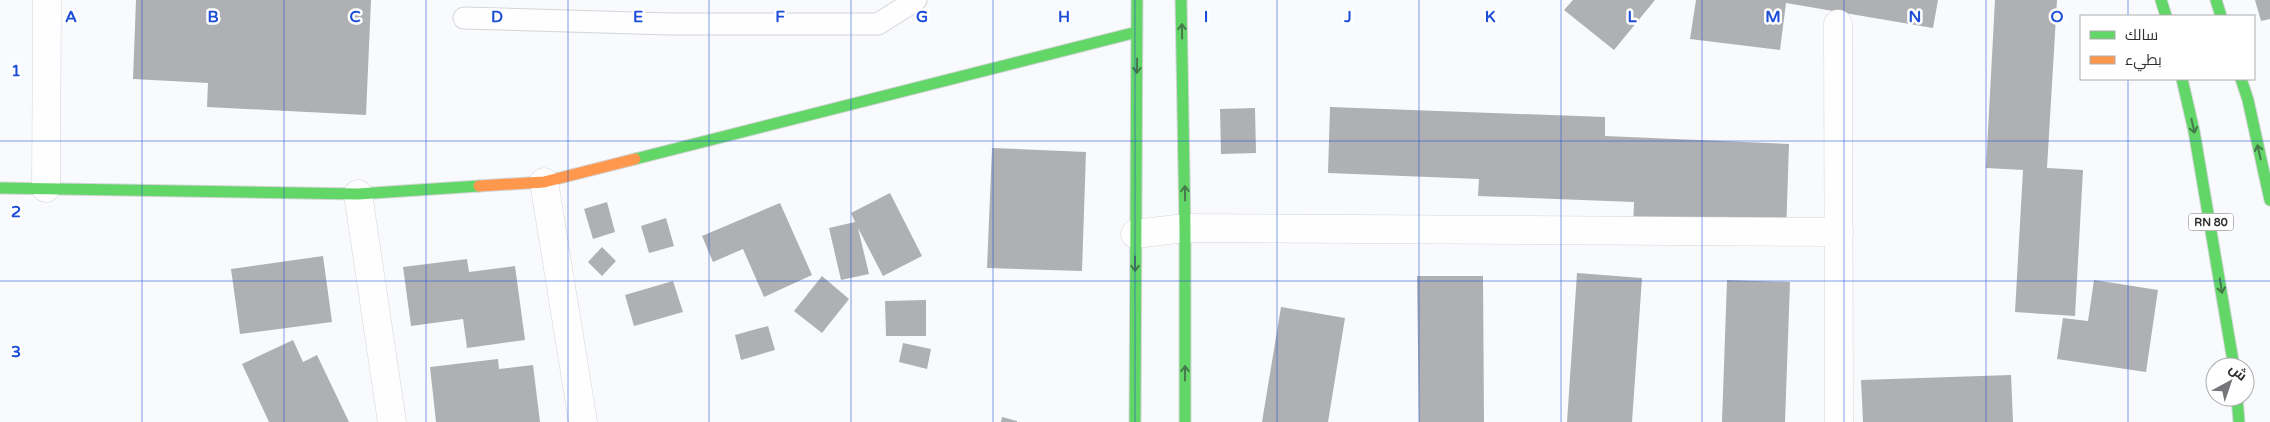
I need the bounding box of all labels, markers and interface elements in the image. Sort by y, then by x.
text: A [65,7,77,27]
text: B [207,7,219,27]
text: C [349,7,361,27]
text: D [491,7,503,27]
text: E [633,7,643,27]
text: F [775,7,785,27]
text: G [916,7,928,27]
text: H [1058,7,1070,27]
text: I [1204,7,1208,27]
text: J [1343,7,1352,27]
text: K [1485,7,1496,27]
text: L [1627,7,1637,27]
text: M [1765,7,1781,27]
text: N [1909,7,1921,27]
text: O [2051,7,2064,27]
legend [2080,15,2255,80]
one-way arrow [1177,23,1187,40]
text: سالك [2125,26,2158,44]
text: بطيء [2125,51,2162,72]
one-way arrow [1132,58,1142,74]
text: 1 [11,61,21,81]
one-way arrow [2189,118,2198,134]
one-way arrow [2254,145,2263,161]
one-way arrow [1180,186,1189,202]
text: 2 [11,202,21,222]
road number: RN 80 [2188,213,2234,230]
one-way arrow [1130,255,1140,271]
one-way arrow [2217,278,2227,294]
text: 3 [11,342,21,362]
north arrow [2205,357,2255,407]
text: ش [2226,360,2250,385]
one-way arrow [1180,366,1190,382]

